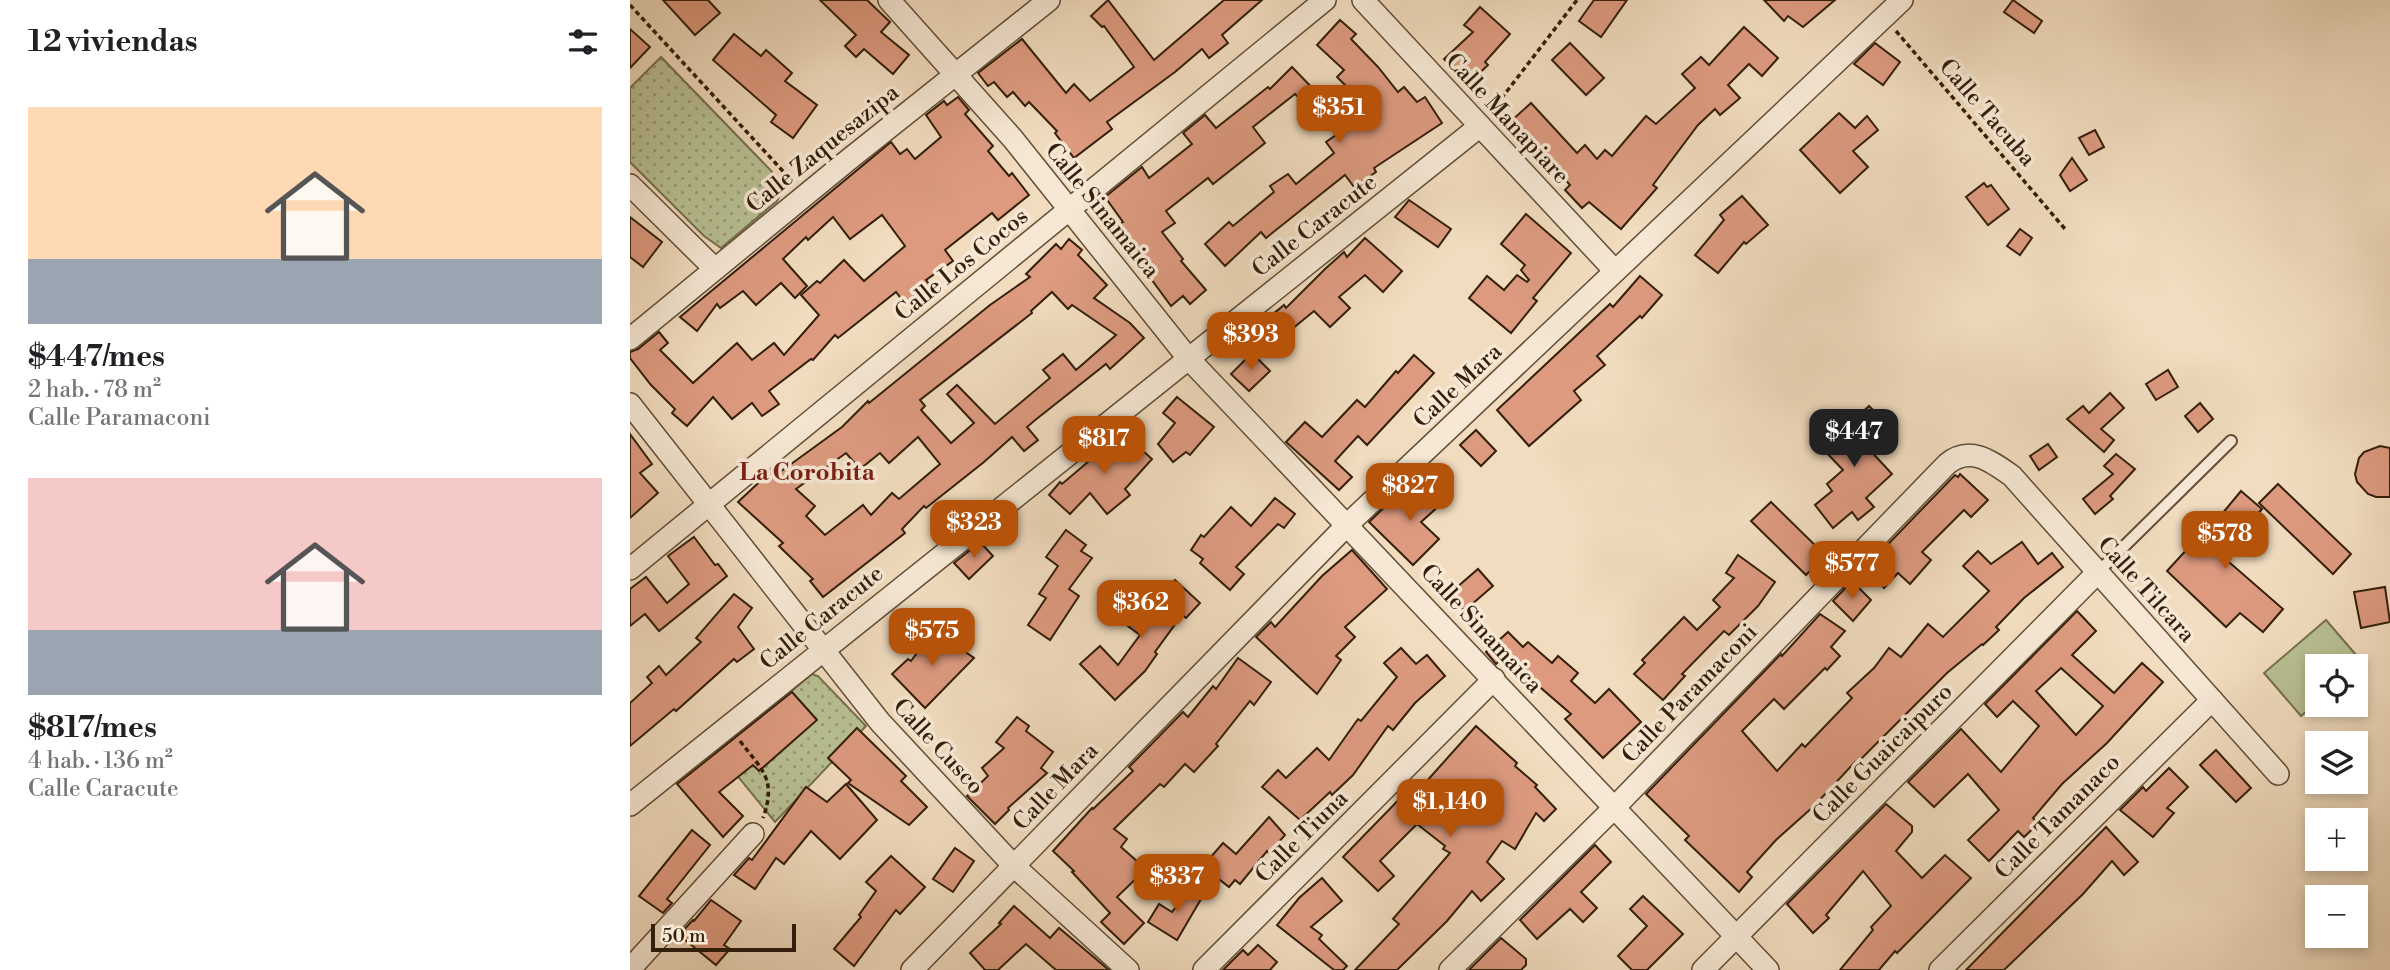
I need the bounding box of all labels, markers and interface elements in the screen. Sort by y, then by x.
text: 12 viviendas [28,23,198,61]
icon: filters [564,23,602,61]
street label: Calle Manapiare [1440,47,1575,190]
street label: Calle Tacuba [1933,53,2042,172]
street label: Calle Zaquesazipa [741,78,905,219]
pin: $351 [1298,86,1380,145]
text: $351 [1313,94,1365,122]
street label: Calle Sinamaica [1039,137,1166,284]
icon: home [252,153,378,279]
street label: Calle Caracute [1247,168,1383,283]
street label: Calle Los Cocos [889,202,1034,327]
pin: $393 [1210,312,1292,372]
text: $393 [1223,321,1279,349]
street label: Calle Mara [1408,337,1508,434]
text: $447/mes [28,338,165,376]
text: 2 hab. · 78 m² [28,376,161,404]
text: Calle Paramaconi [28,404,211,432]
pin: $447 [1813,410,1895,469]
pin: $817 [1063,416,1145,476]
text: $447 [1825,418,1883,446]
text: $817 [1078,425,1130,453]
district label: La Corobita [739,458,876,488]
pin: $827 [1369,463,1451,523]
text: $827 [1382,472,1438,500]
pin: $323 [933,500,1015,560]
text: $323 [946,509,1002,537]
pin: $578 [2184,512,2266,571]
text: $578 [2197,520,2253,548]
icon: home [252,524,378,650]
street label: Calle Tilcara [2091,531,2201,649]
pin: $577 [1811,542,1893,601]
text: $577 [1825,550,1879,578]
street label: Calle Sinamaica [1414,558,1548,699]
street label: Calle Caracute [754,559,889,676]
pin: $362 [1100,580,1182,640]
text: $362 [1113,589,1169,617]
pin: $575 [891,608,973,668]
text: $575 [905,617,959,645]
street label: Calle Paramaconi [1616,618,1763,769]
map controls [2305,654,2368,948]
button: locate [2305,654,2368,717]
street label: Calle Guaicaipuro [1807,678,1959,830]
street label: Calle Cusco [887,693,990,800]
text: $817/mes [28,709,157,747]
button: layers [2305,731,2368,794]
street label: Calle Mara [1007,737,1105,836]
text: 4 hab. · 136 m² [28,747,173,775]
street label: Calle Tamanaco [1989,748,2126,885]
text: Calle Caracute [28,775,179,803]
pin: $1,140 [1393,780,1507,839]
street label: Calle Tiuna [1250,784,1354,889]
text: $1,140 [1413,788,1487,816]
button: + [2305,808,2368,871]
pin: $337 [1136,855,1218,914]
text: $337 [1150,863,1204,891]
button: − [2305,885,2368,948]
scale bar [651,921,796,953]
text: 50 m [662,924,706,948]

